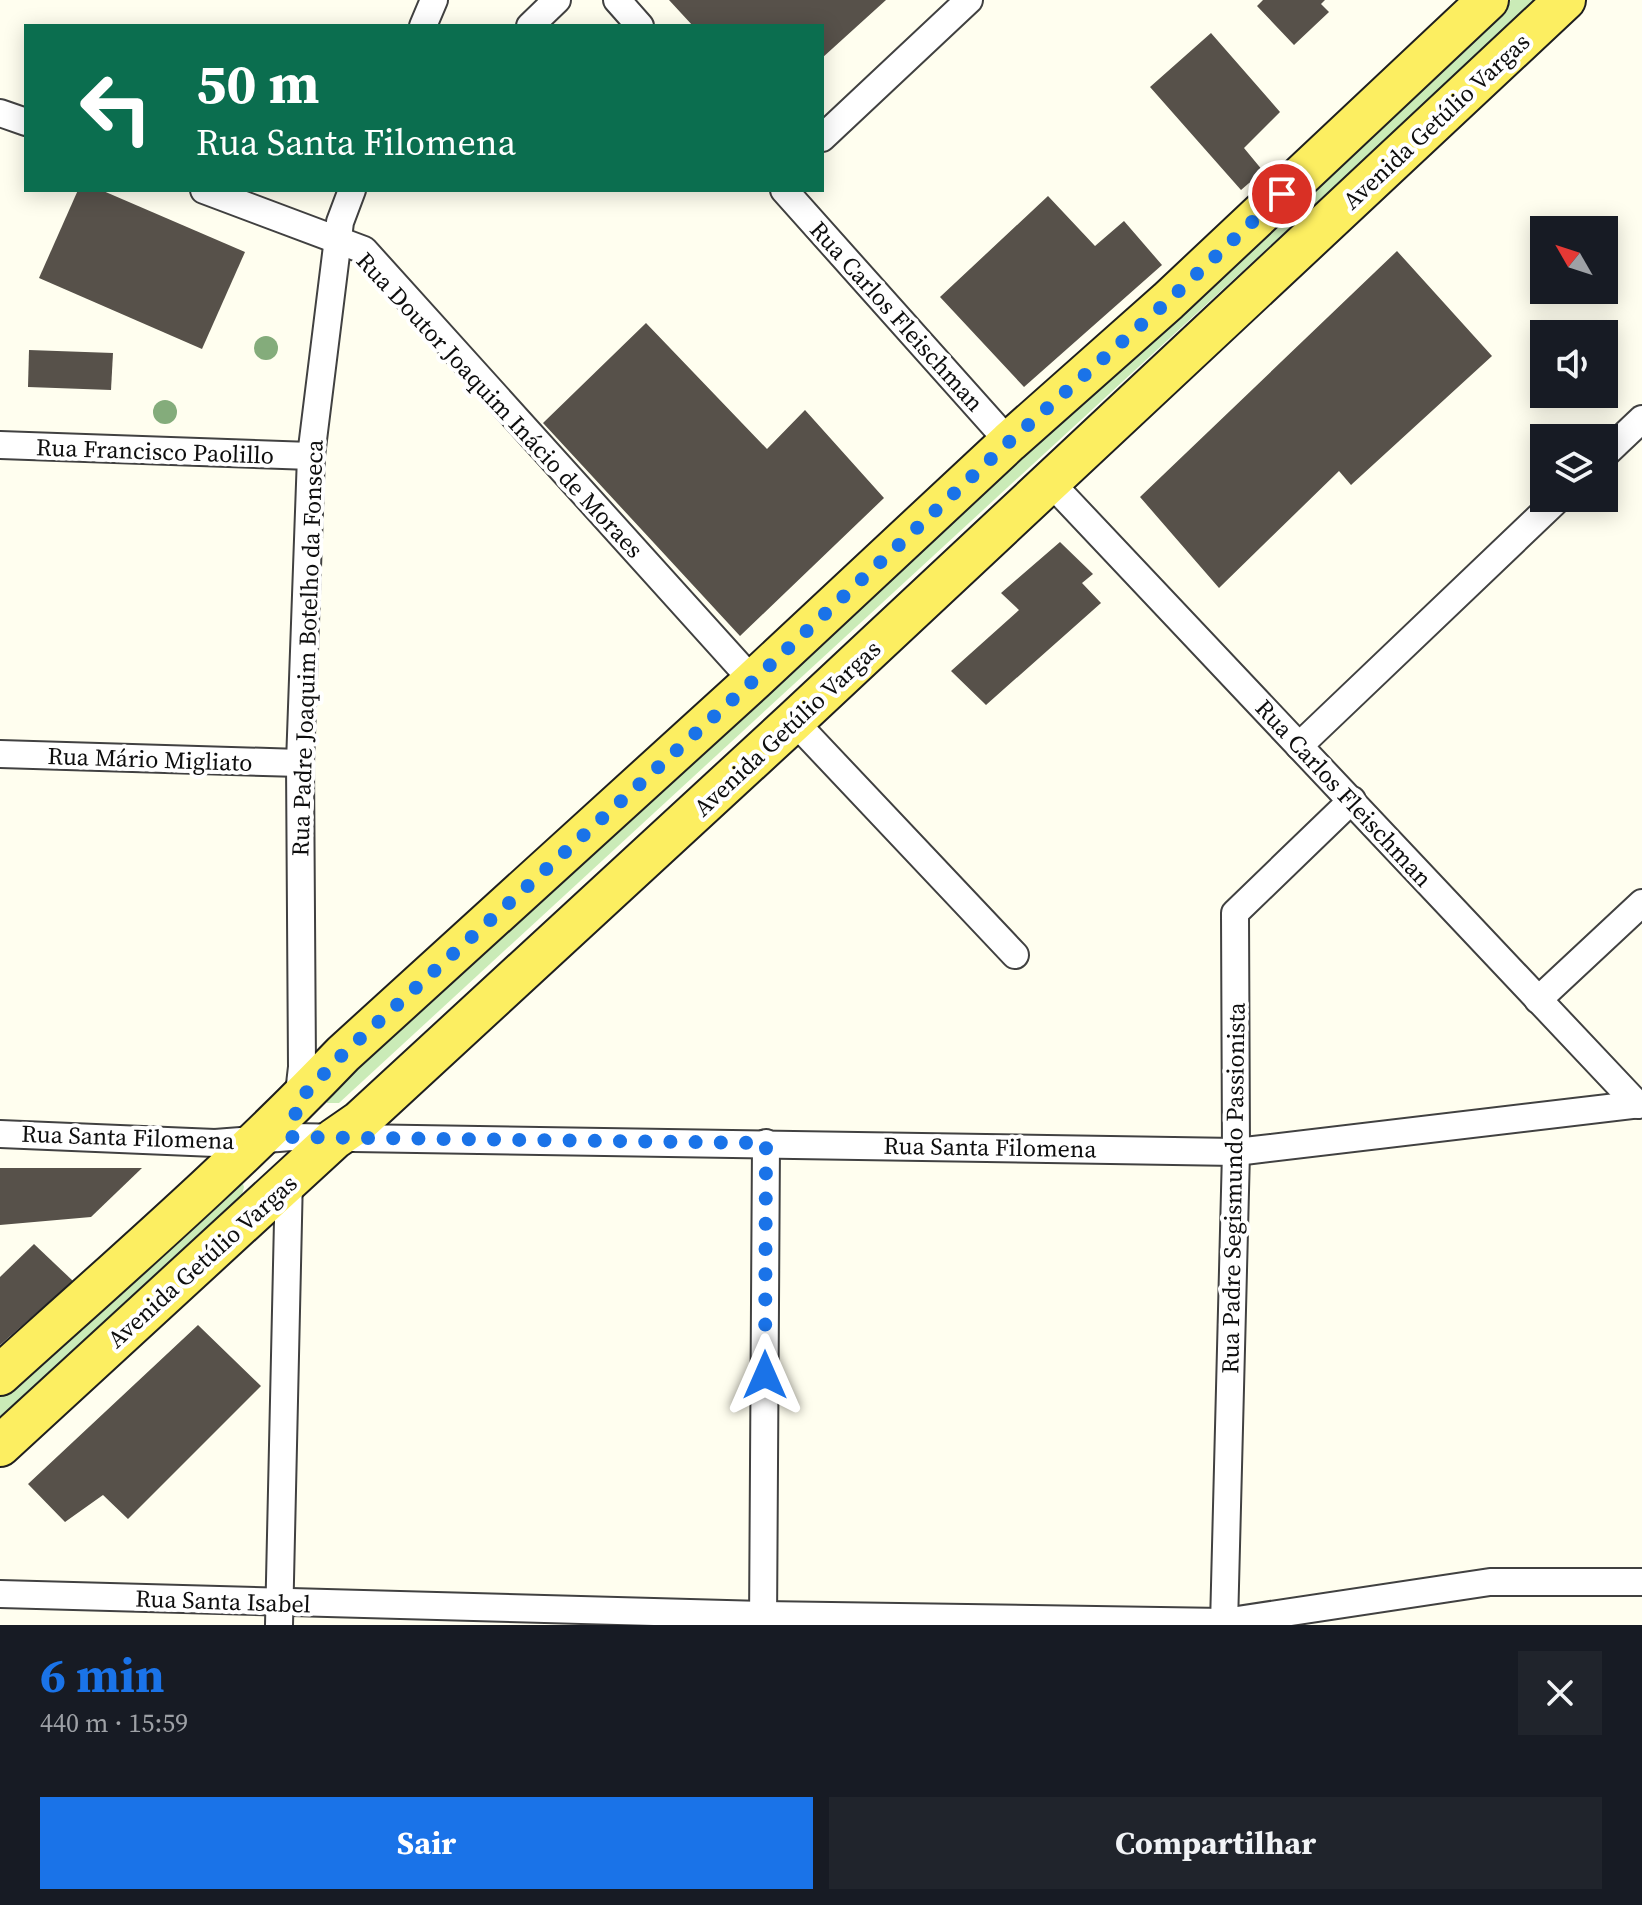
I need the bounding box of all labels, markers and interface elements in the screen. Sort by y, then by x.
street label: Avenida Getúlio Vargas [1335,25,1537,217]
text: 50 m [196,45,319,122]
icon: left [64,56,168,160]
text: Rua Santa Filomena [196,118,516,167]
pin [1248,160,1316,228]
icon: arrive [1260,172,1304,216]
street label: Rua Carlos Fleischman [803,214,991,418]
north arrow [1530,216,1618,304]
map controls [1530,216,1618,512]
street label: Rua Doutor Joaquim Inácio de Moraes [349,245,651,565]
button: sound [1530,320,1618,408]
button: layers [1530,424,1618,512]
street label: Rua Francisco Paolillo [36,430,274,472]
street label: Rua Padre Joaquim Botelho da Fonseca [283,438,331,857]
street label: Avenida Getúlio Vargas [686,632,888,824]
street label: Rua Carlos Fleischman [1248,692,1440,894]
street label: Rua Mário Migliato [47,739,253,779]
street label: Rua Padre Segismundo Passionista [1213,1001,1253,1374]
street label: Rua Santa Filomena [21,1117,236,1157]
street label: Rua Santa Filomena [883,1129,1098,1165]
street label: Avenida Getúlio Vargas [100,1167,304,1355]
position arrow [723,1333,807,1417]
street label: Rua Santa Isabel [135,1581,311,1621]
text: 6 min [40,1642,165,1708]
button: close [1518,1651,1602,1735]
text: 440 m · 15:59 [40,1705,188,1741]
button: Sair [40,1797,813,1889]
button: Compartilhar [829,1797,1602,1889]

